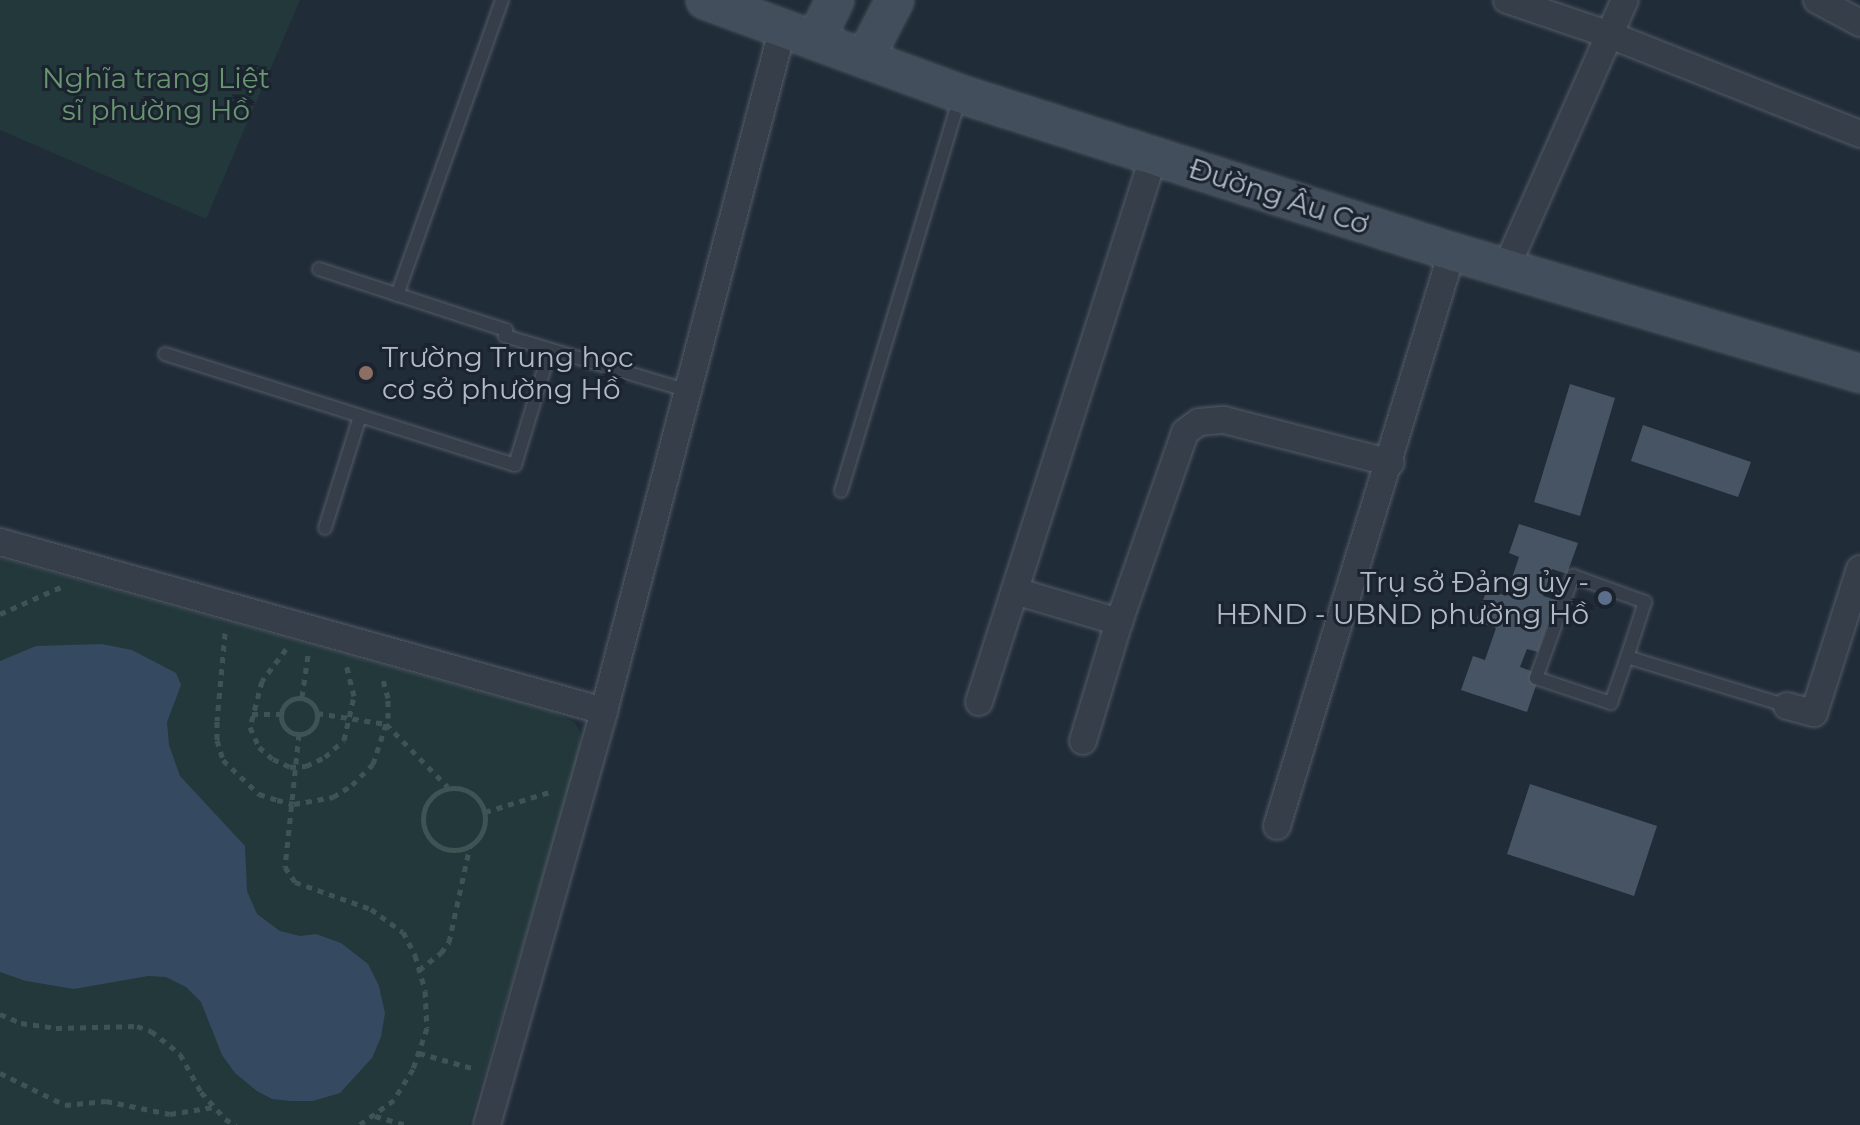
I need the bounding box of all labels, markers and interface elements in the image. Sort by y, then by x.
park label: Nghĩa trang Liệt sĩ phường Hồ [42,61,270,127]
street label: Đường Âu Cơ [1185,151,1373,241]
place label: Trường Trung học cơ sở phường Hồ [382,340,634,406]
marker: Trường Trung học cơ sở phường Hồ [357,364,375,382]
place label: Trụ sở Đảng ủy - HĐND - UBND phường Hồ [1216,565,1589,631]
marker: Trụ sở Đảng ủy - HĐND - UBND phường Hồ [1596,589,1614,607]

